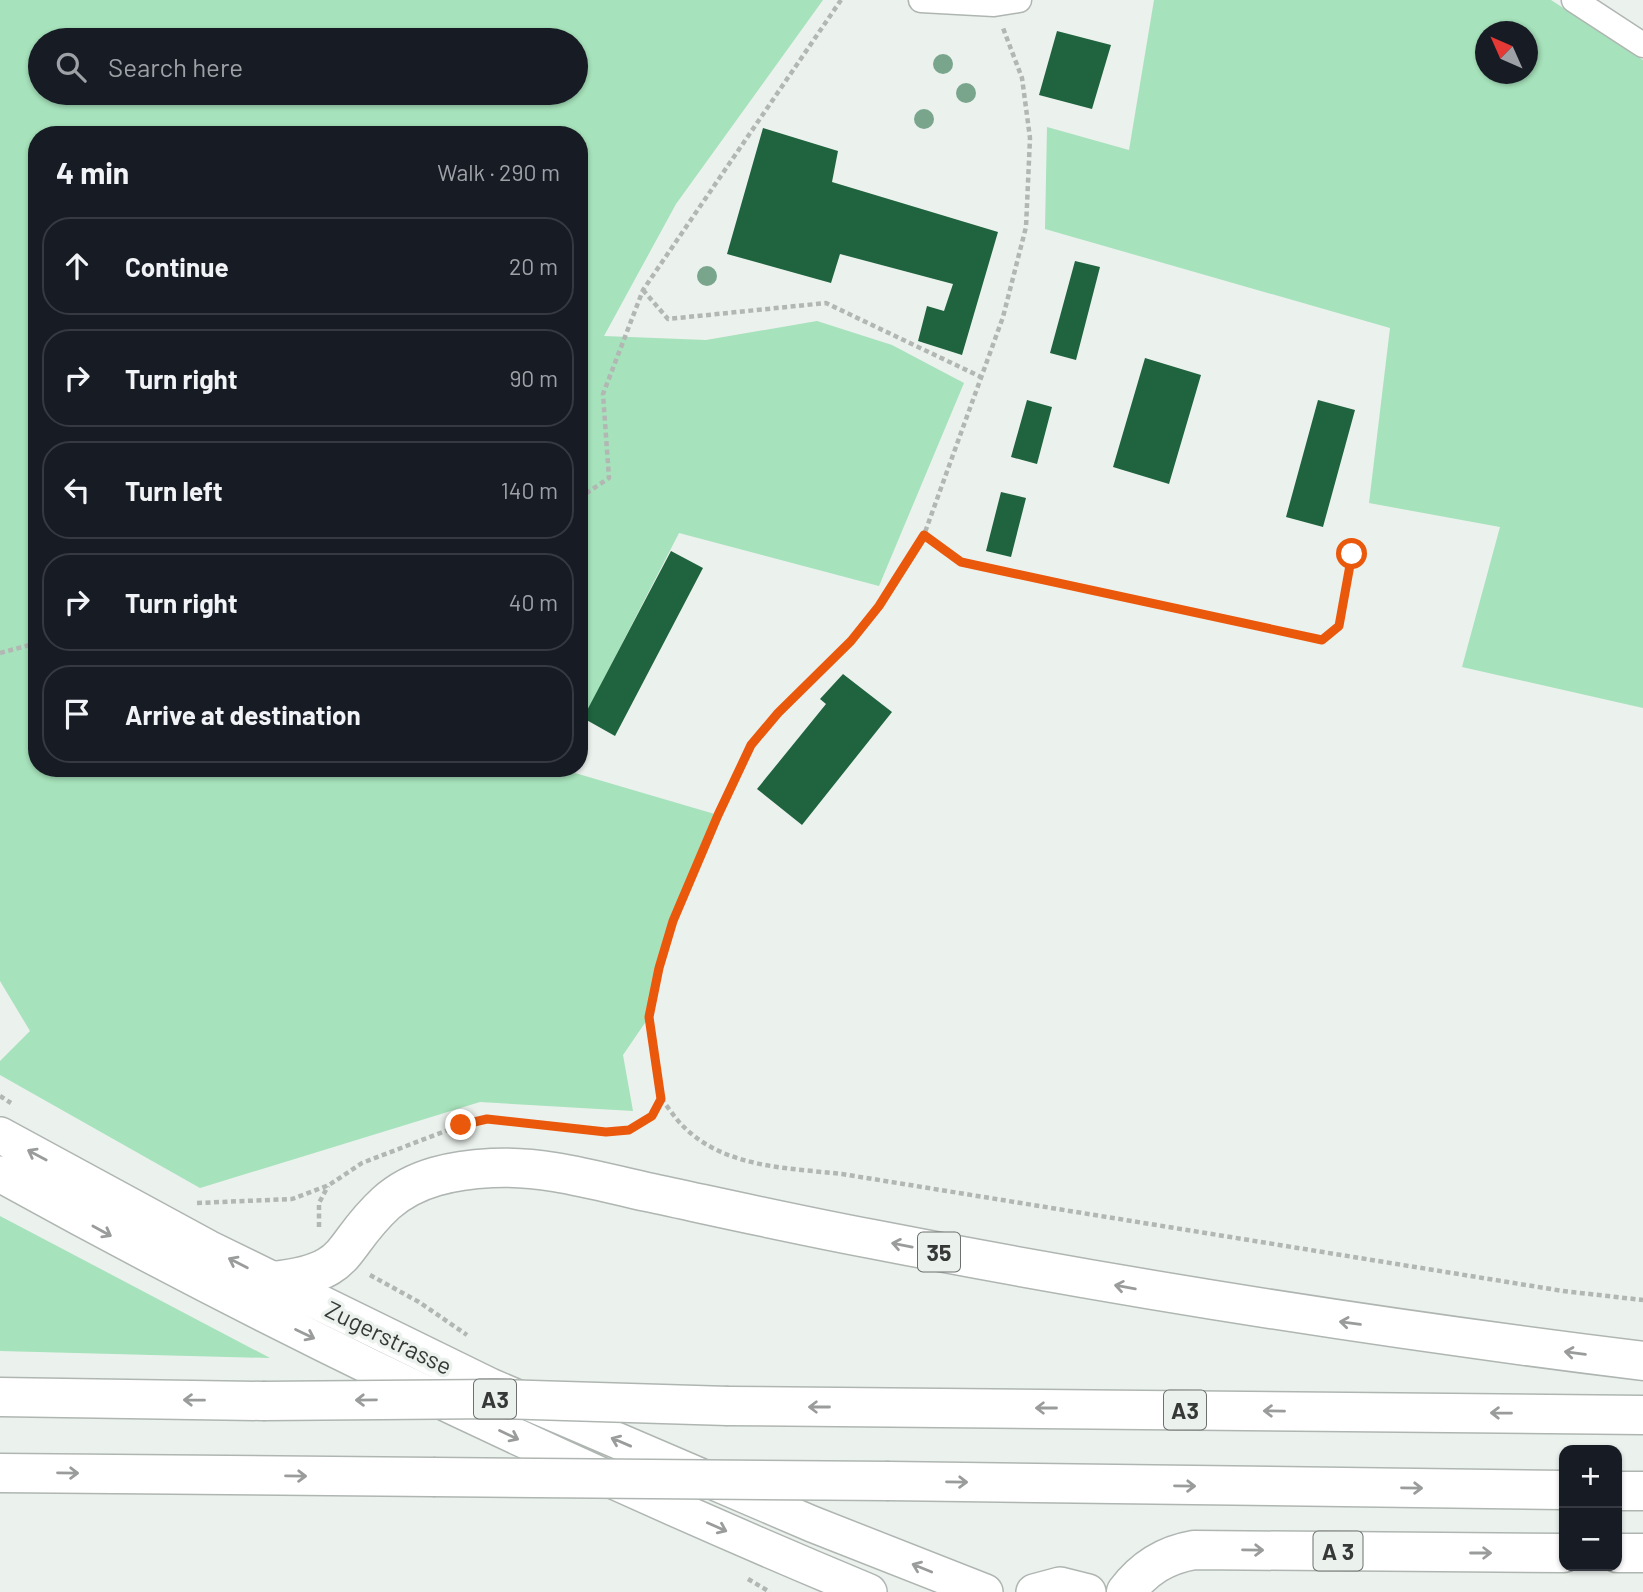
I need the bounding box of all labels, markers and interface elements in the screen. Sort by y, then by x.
north arrow [1475,21,1538,84]
search box [28,28,588,105]
icon: search [52,48,90,86]
text: Search here [108,51,243,82]
text: 4 min [56,154,129,190]
text: Walk · 290 m [437,158,560,186]
icon: ahead [58,247,96,285]
text: Continue [125,251,229,282]
text: 20 m [509,252,558,280]
icon: right [58,359,96,397]
text: Turn right [125,363,238,394]
text: 90 m [509,364,558,392]
icon: left [58,471,96,509]
text: Turn left [125,475,223,506]
text: 140 m [501,476,558,504]
route start [1336,538,1367,569]
icon: right [58,583,96,621]
text: Turn right [125,587,238,618]
text: 40 m [509,588,558,616]
icon: arrive [58,695,96,733]
text: Arrive at destination [125,699,361,730]
route end [445,1109,476,1140]
one-way arrow [28,1148,48,1162]
one-way arrow [92,1224,112,1238]
road number: 35 [918,1232,960,1272]
one-way arrow [891,1238,914,1251]
one-way arrow [228,1255,249,1269]
one-way arrow [1114,1280,1137,1293]
street label: Zugerstrasse [321,1294,457,1380]
one-way arrow [1339,1316,1362,1329]
one-way arrow [294,1328,315,1342]
one-way arrow [1564,1346,1587,1359]
road number: A3 [474,1380,516,1418]
road number: A3 [1164,1390,1206,1429]
one-way arrow [183,1393,206,1407]
one-way arrow [355,1393,378,1407]
one-way arrow [808,1400,831,1414]
one-way arrow [1035,1402,1058,1415]
one-way arrow [1263,1404,1286,1418]
one-way arrow [1490,1407,1513,1420]
one-way arrow [498,1428,519,1442]
one-way arrow [611,1435,632,1448]
map controls [1559,1445,1622,1571]
button: + [1559,1445,1622,1508]
one-way arrow [56,1466,79,1480]
one-way arrow [284,1469,307,1483]
one-way arrow [946,1476,969,1489]
one-way arrow [1173,1479,1196,1493]
one-way arrow [1401,1481,1424,1495]
button: − [1559,1508,1622,1571]
one-way arrow [706,1521,727,1534]
road number: A 3 [1314,1532,1362,1570]
one-way arrow [1241,1543,1264,1557]
one-way arrow [1469,1546,1492,1560]
one-way arrow [911,1560,933,1573]

